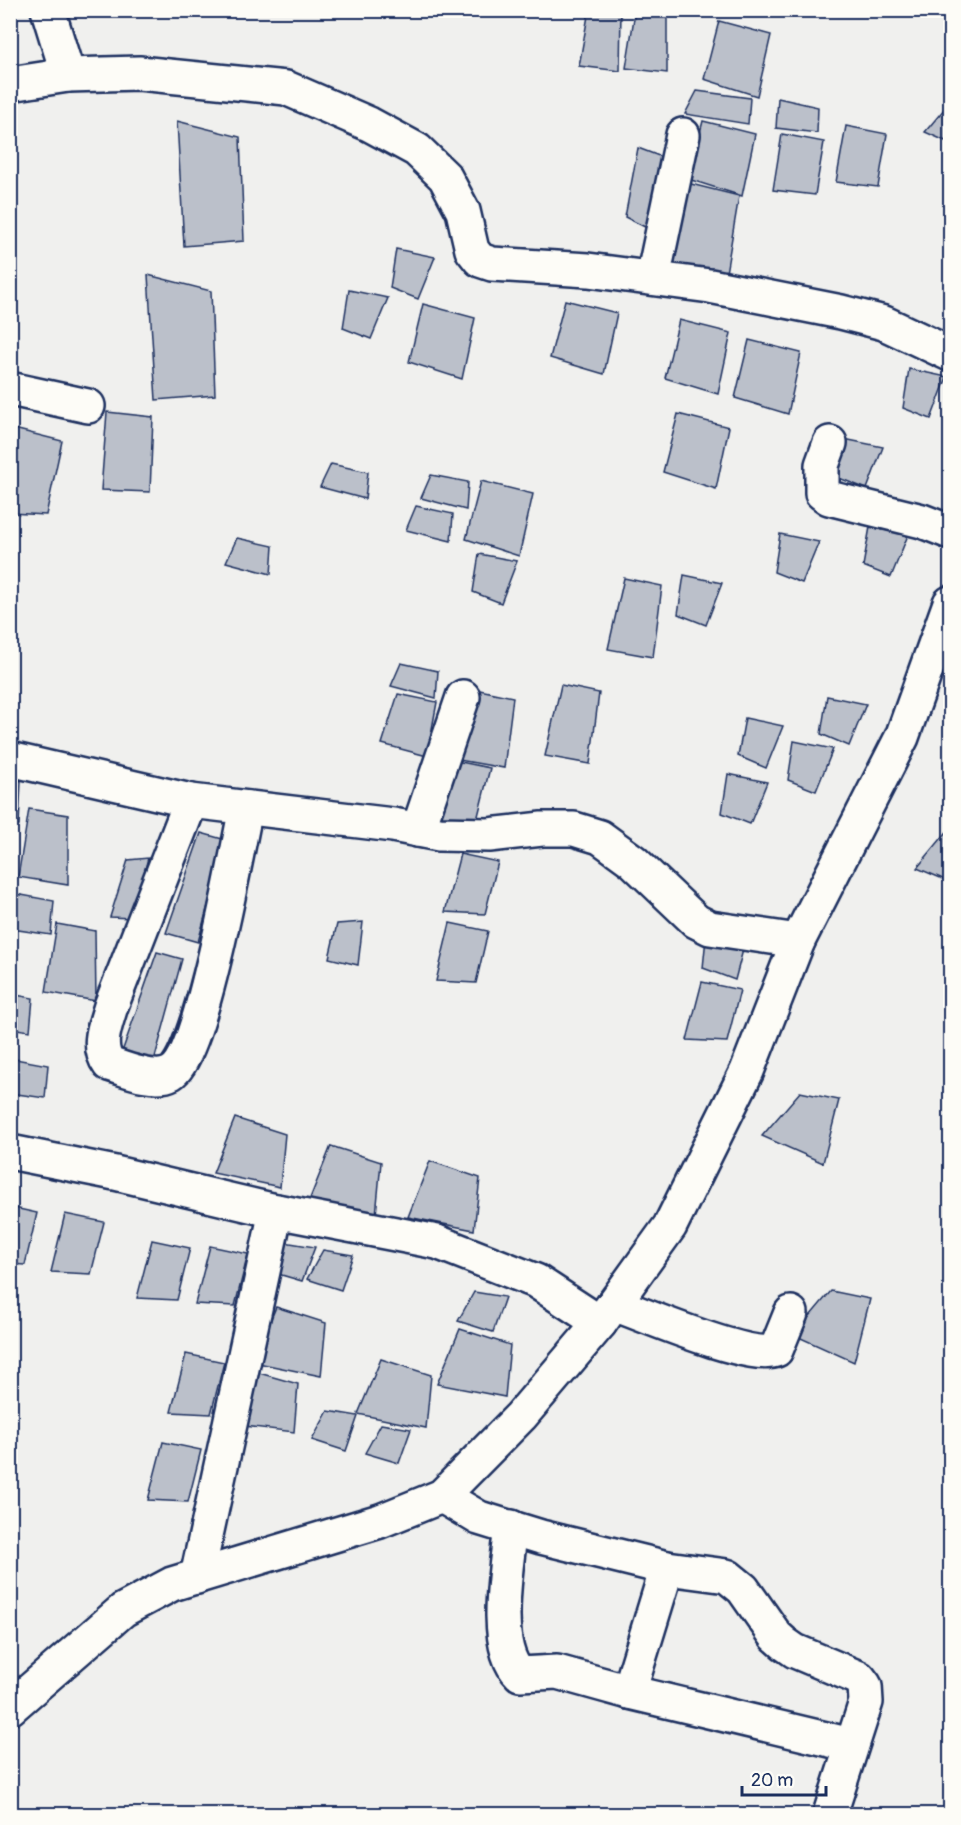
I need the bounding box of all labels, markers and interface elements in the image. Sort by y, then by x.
scale bar [742,1759,826,1797]
text: 20 m [751,1769,793,1792]

